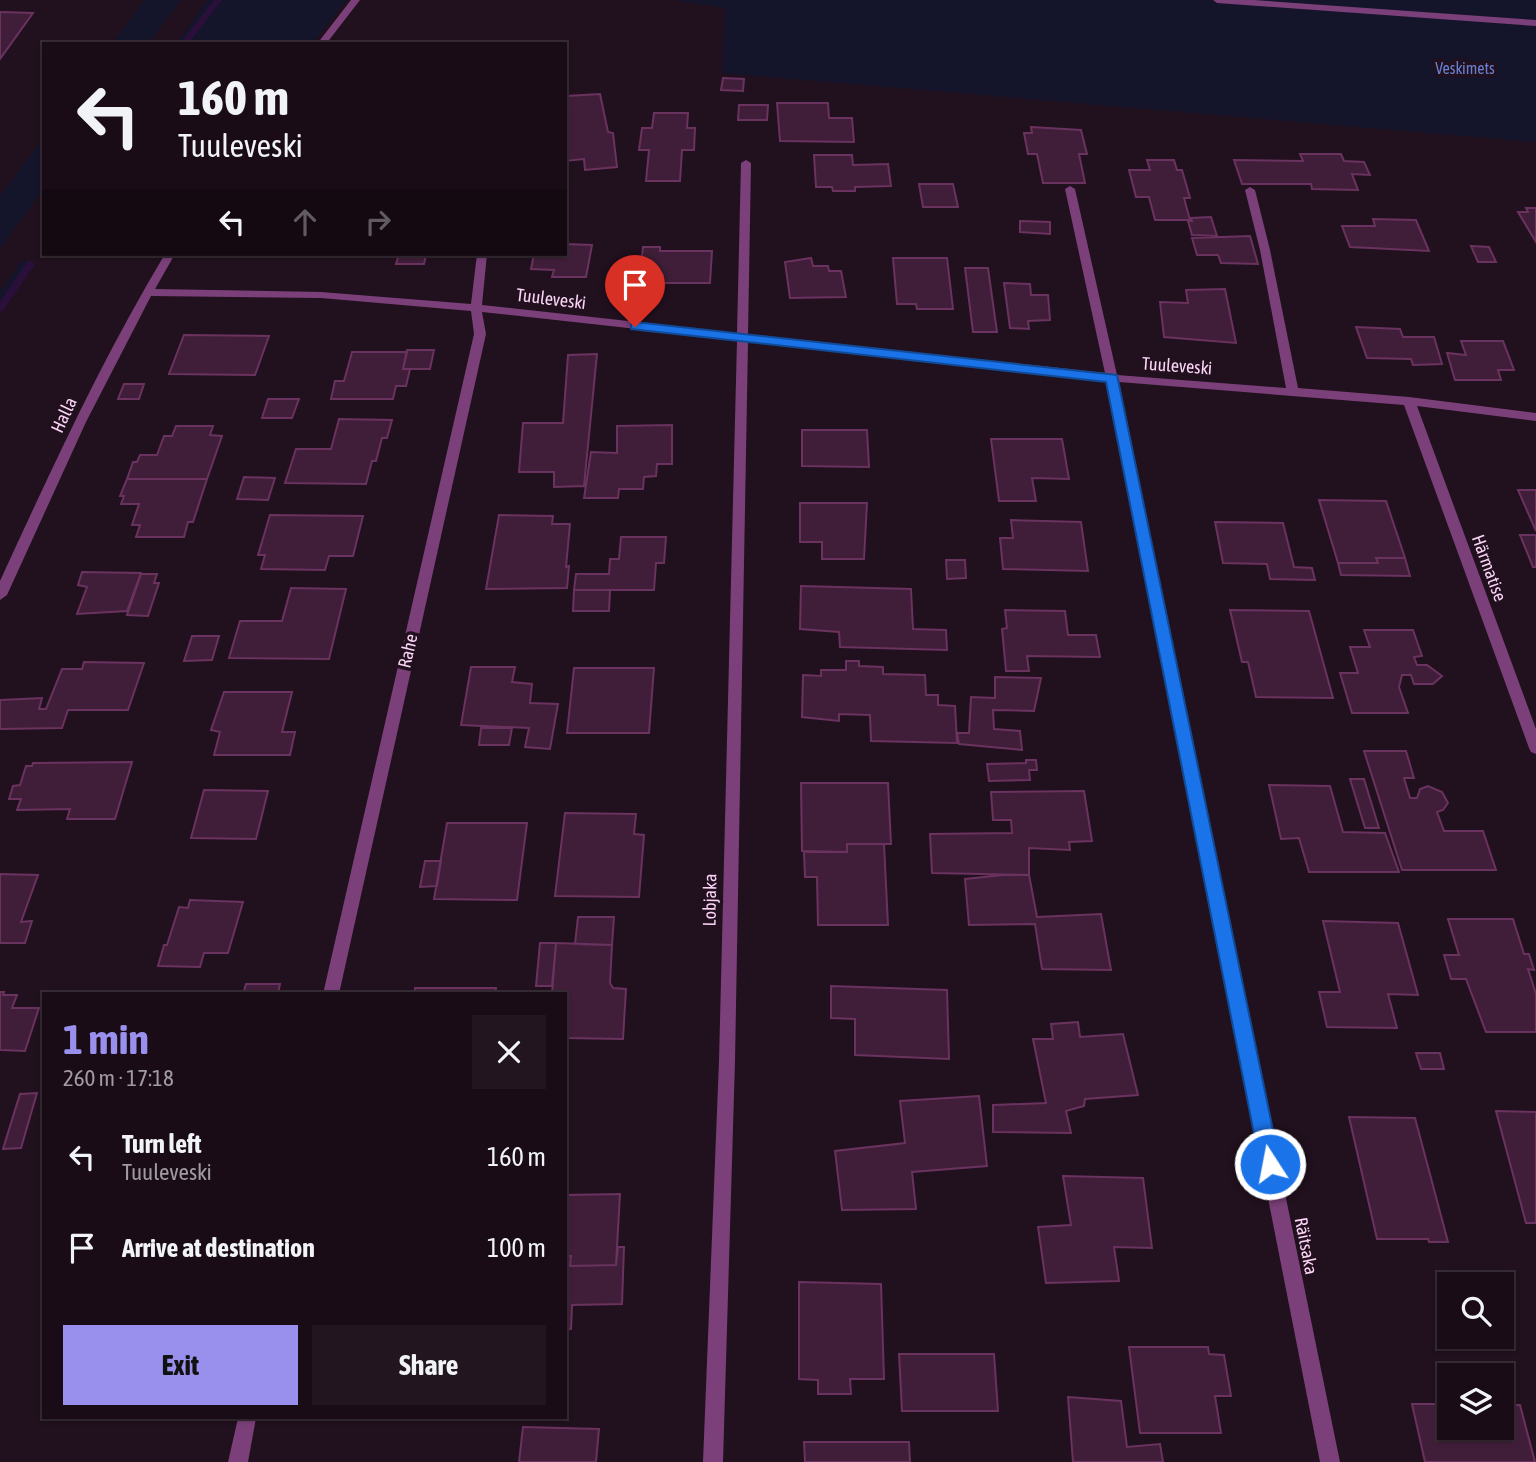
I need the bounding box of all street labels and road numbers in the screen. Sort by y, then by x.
street label: Tuuleveski [515,284,587,313]
street label: Tuuleveski [1141,353,1213,378]
street label: Halla [46,394,81,436]
street label: Härmatise [1468,532,1511,604]
street label: Rahe [393,632,422,670]
street label: Lobjaka [699,873,720,927]
street label: Räitsaka [1291,1216,1322,1276]

